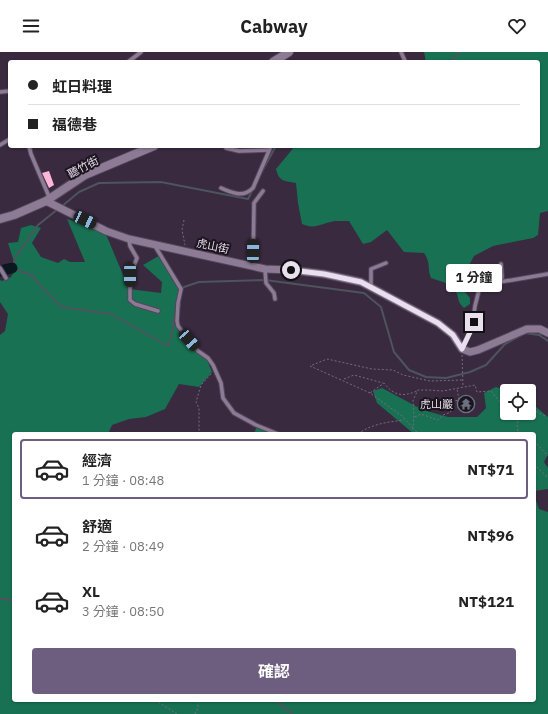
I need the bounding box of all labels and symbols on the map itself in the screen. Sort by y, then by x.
street label: 聽竹街 [65,153,101,181]
car [72,209,98,231]
street label: 虎山街 [195,236,231,256]
car [247,239,259,263]
route start [282,261,300,279]
car [124,263,136,287]
callout: 1 分鐘 [446,264,502,292]
route end [465,313,483,331]
car [177,327,201,353]
temple icon: 虎山巖 [456,394,476,414]
place label: 虎山巖 [420,397,453,411]

